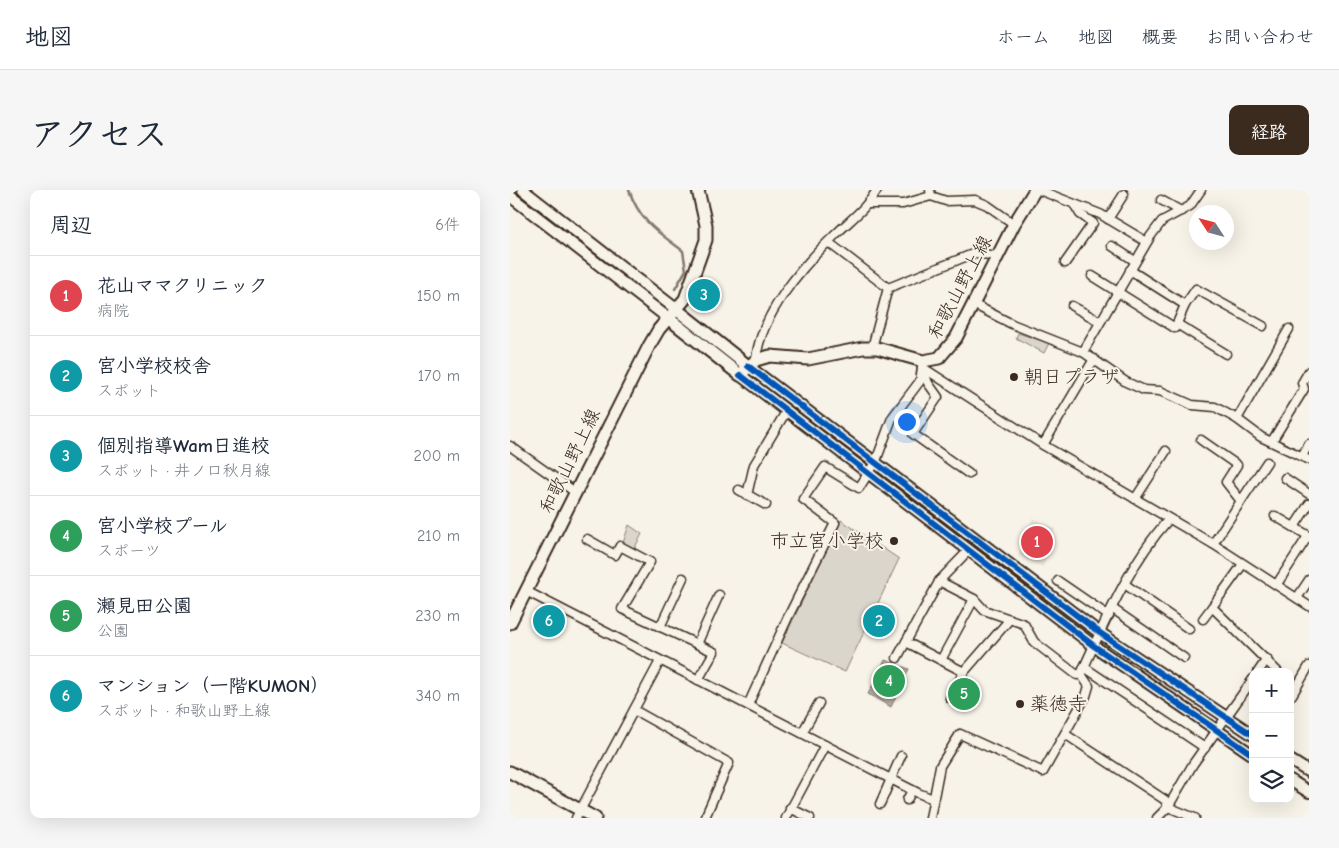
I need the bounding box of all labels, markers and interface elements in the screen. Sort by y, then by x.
text: 地図 [25,23,73,51]
text: ホーム [997,27,1050,48]
text: 地図 [1078,27,1114,48]
text: 概要 [1142,27,1178,48]
text: お問い合わせ [1206,27,1314,48]
button: 経路 [1229,105,1309,155]
text: アクセス [30,114,168,155]
north arrow [1189,205,1234,250]
text: 周辺 [50,213,92,237]
text: 6件 [435,216,460,234]
street label: 和歌山野上線 [924,232,996,342]
text: 花山ママクリニック [97,275,268,297]
pin: 3 [688,276,720,314]
text: 1 [63,287,69,305]
text: 150 m [417,287,460,305]
text: 病院 [97,302,129,320]
text: 宮小学校校舎 [97,355,211,377]
place label: 朝日プラザ [1024,366,1119,388]
text: 2 [62,367,70,385]
text: 170 m [418,367,460,385]
marker: 朝日プラザ [1008,371,1020,383]
text: スポット [97,382,161,400]
street label: 和歌山野上線 [535,405,605,517]
your location [894,409,920,435]
text: 個別指導Wam日進校 [97,435,270,457]
text: 3 [62,447,70,465]
text: 200 m [414,447,460,465]
text: スポット · 井ノ口秋月線 [97,462,271,480]
text: 宮小学校プール [97,515,228,537]
pin: 1 [1021,523,1053,561]
text: 4 [62,527,70,545]
text: 210 m [417,527,460,545]
place label: 市立宮小学校 [770,530,884,552]
marker: 市立宮小学校 [888,535,900,547]
text: スポーツ [97,542,161,560]
text: 瀬見田公園 [97,595,192,617]
pin: 6 [533,602,565,640]
pin: 2 [863,602,895,640]
text: 5 [62,607,70,625]
text: 230 m [415,607,460,625]
text: 公園 [97,622,129,640]
pin: 4 [873,662,905,700]
map controls [1249,668,1294,803]
button: + [1249,668,1294,713]
text: マンション（一階KUMON） [97,675,329,697]
pin: 5 [948,675,980,713]
text: 6 [62,687,70,705]
text: 340 m [416,687,460,705]
place label: 薬徳寺 [1030,693,1087,715]
marker: 薬徳寺 [1014,698,1026,710]
text: スポット · 和歌山野上線 [97,702,271,720]
button: − [1249,713,1294,758]
button: layers [1249,758,1294,803]

